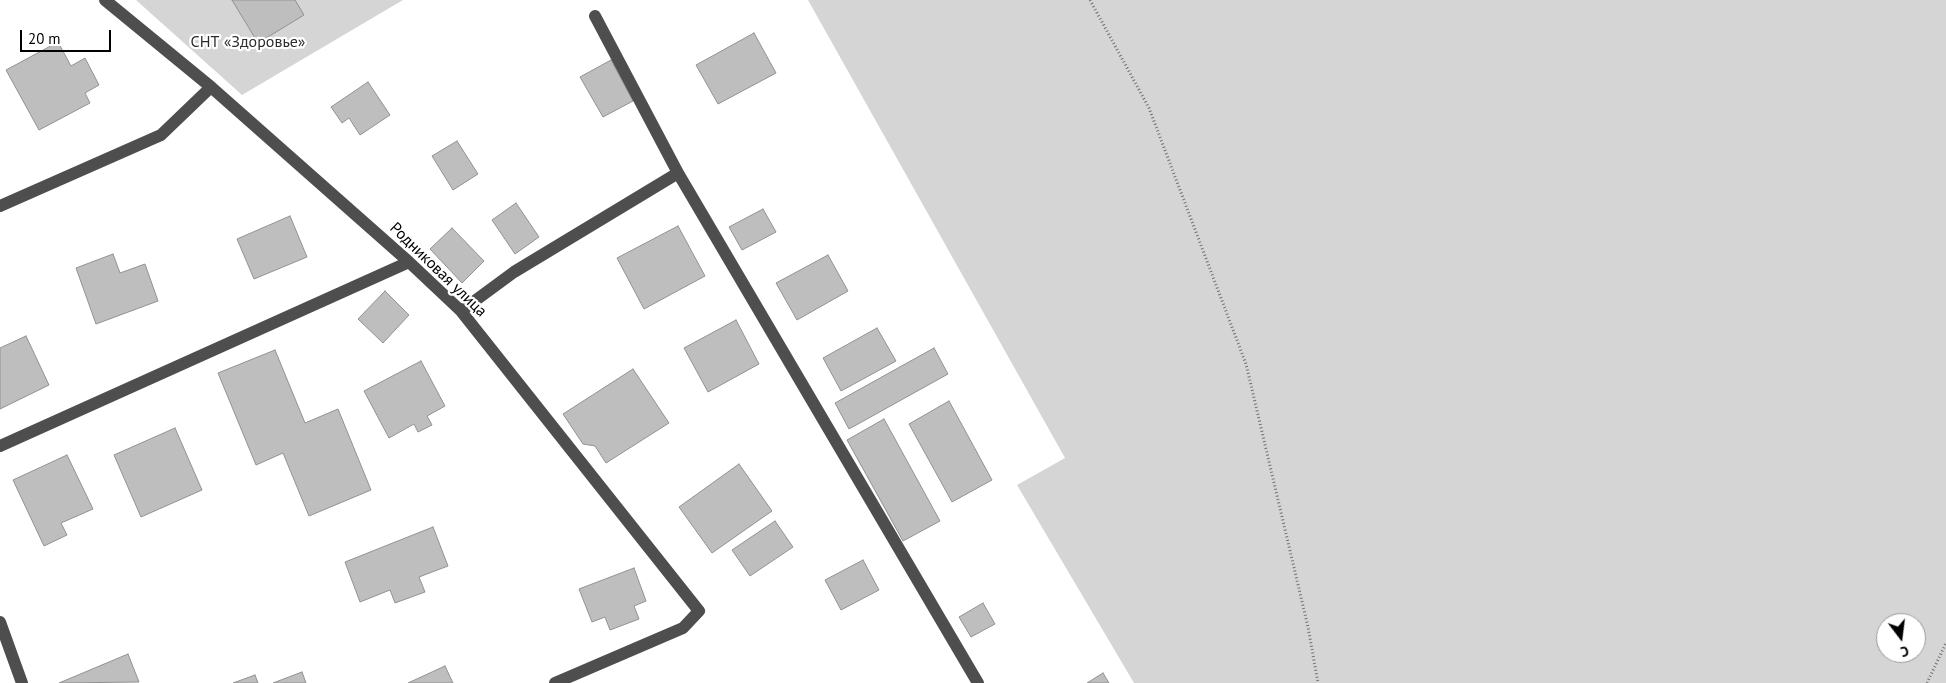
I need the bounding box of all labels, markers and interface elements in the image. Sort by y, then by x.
scale bar [22,20,114,52]
text: 20 m [28,29,61,48]
park label: СНТ «Здоровье» [191,32,305,52]
street label: Родниковая улица [385,219,491,321]
north arrow [1876,613,1926,663]
text: С [1899,642,1911,661]

